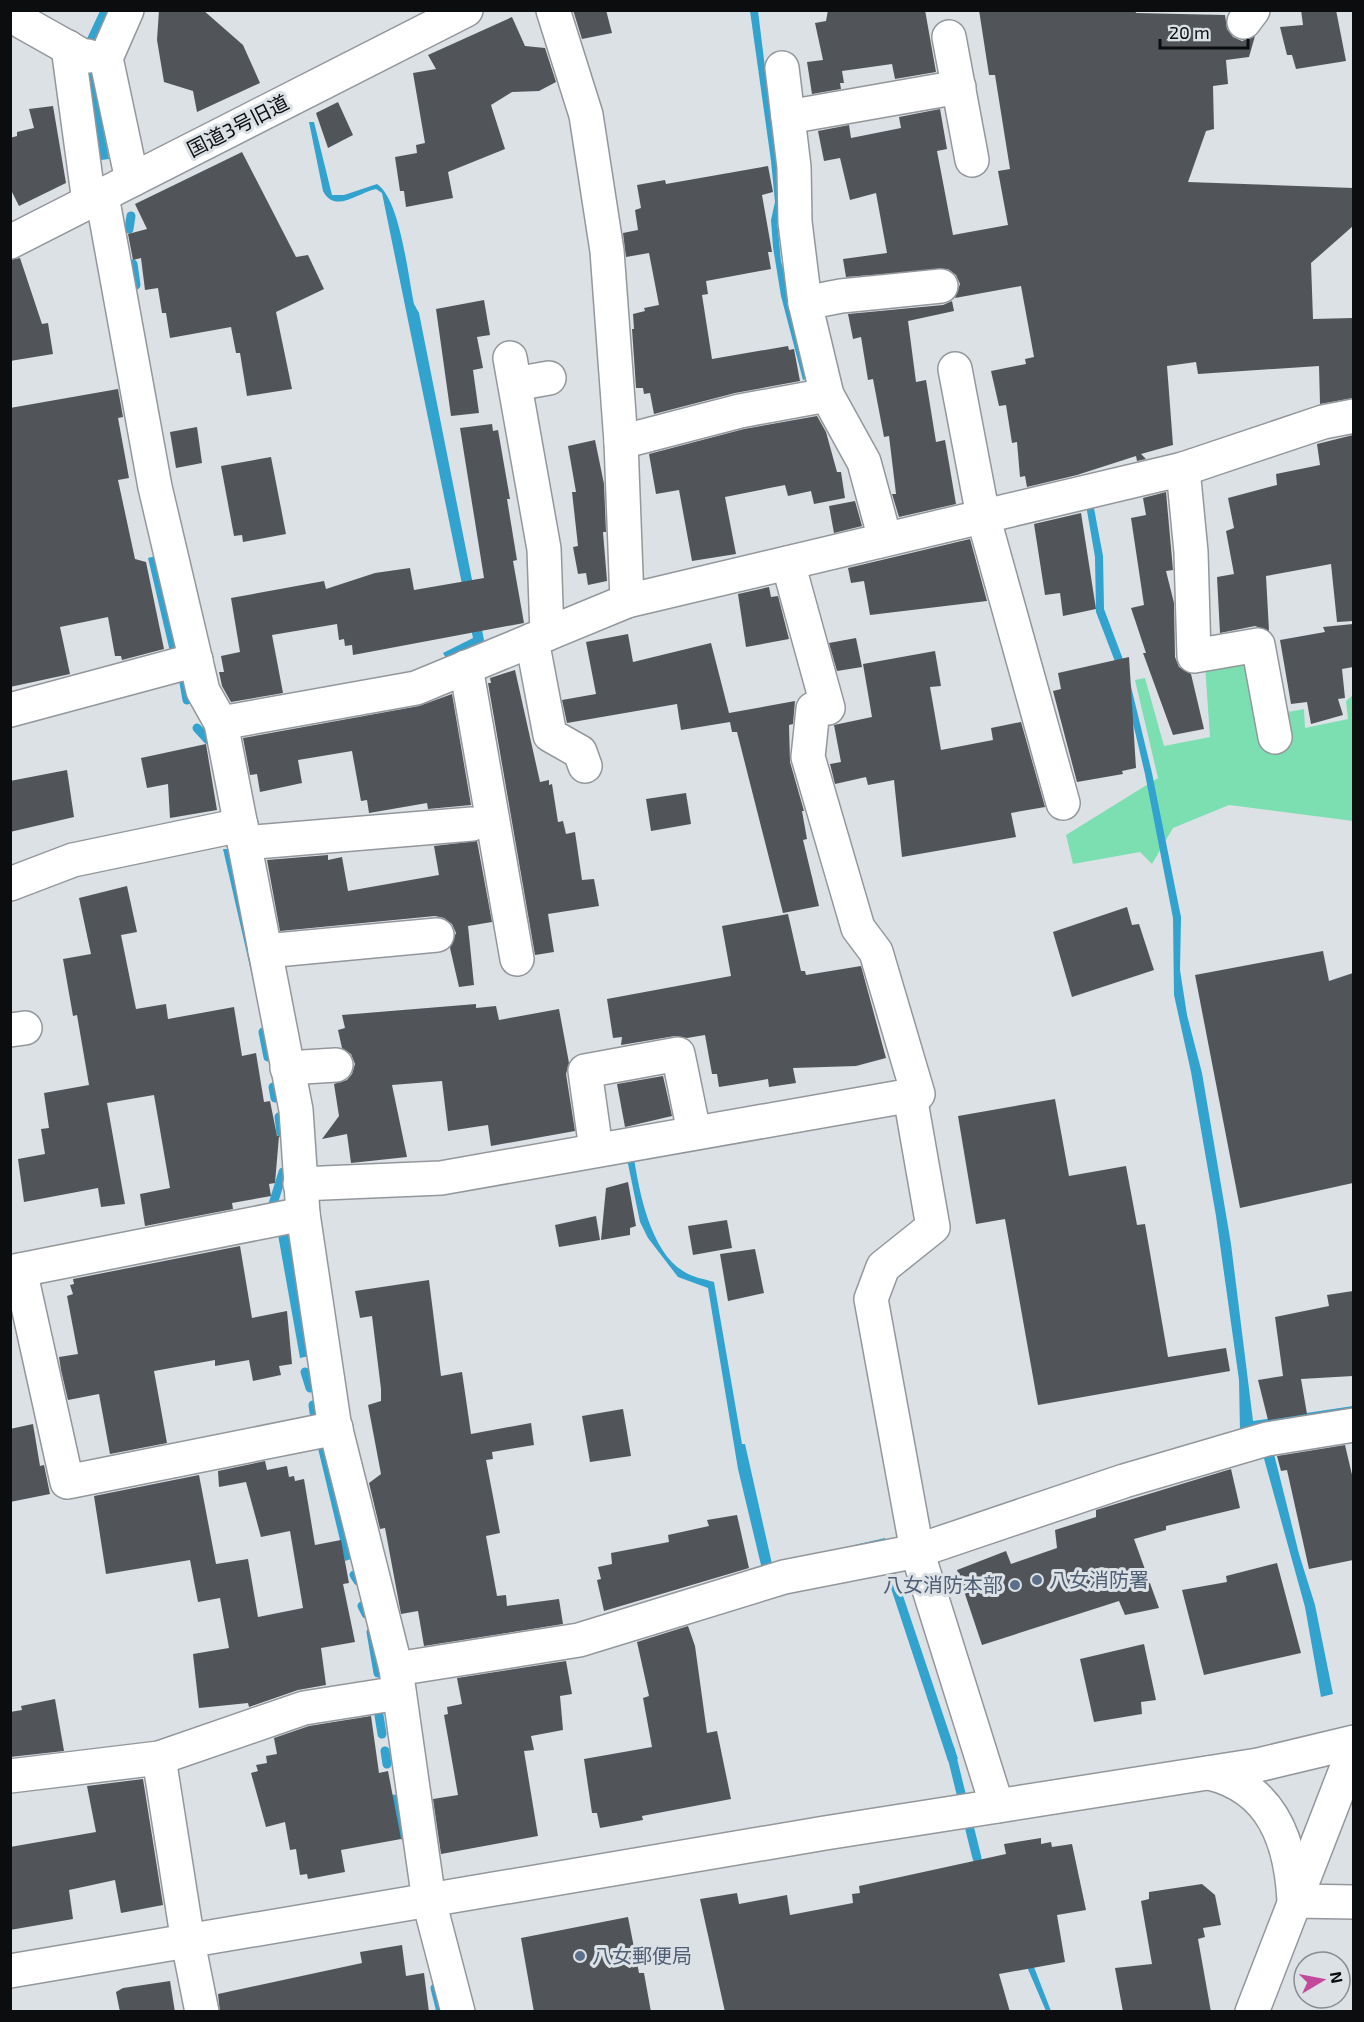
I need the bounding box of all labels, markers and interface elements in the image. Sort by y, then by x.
scale bar [1160,12,1248,50]
text: 20 m [1169,21,1210,43]
street label: 国道3号旧道 [183,89,293,161]
place label: 八女消防署 [1049,1567,1149,1591]
place label: 八女消防本部 [883,1572,1003,1596]
marker: 八女消防署 [1030,1573,1044,1587]
marker: 八女消防本部 [1008,1578,1022,1592]
place label: 八女郵便局 [592,1943,692,1967]
marker: 八女郵便局 [573,1949,587,1963]
north arrow [1292,1950,1352,2010]
text: N [1327,1970,1348,1985]

